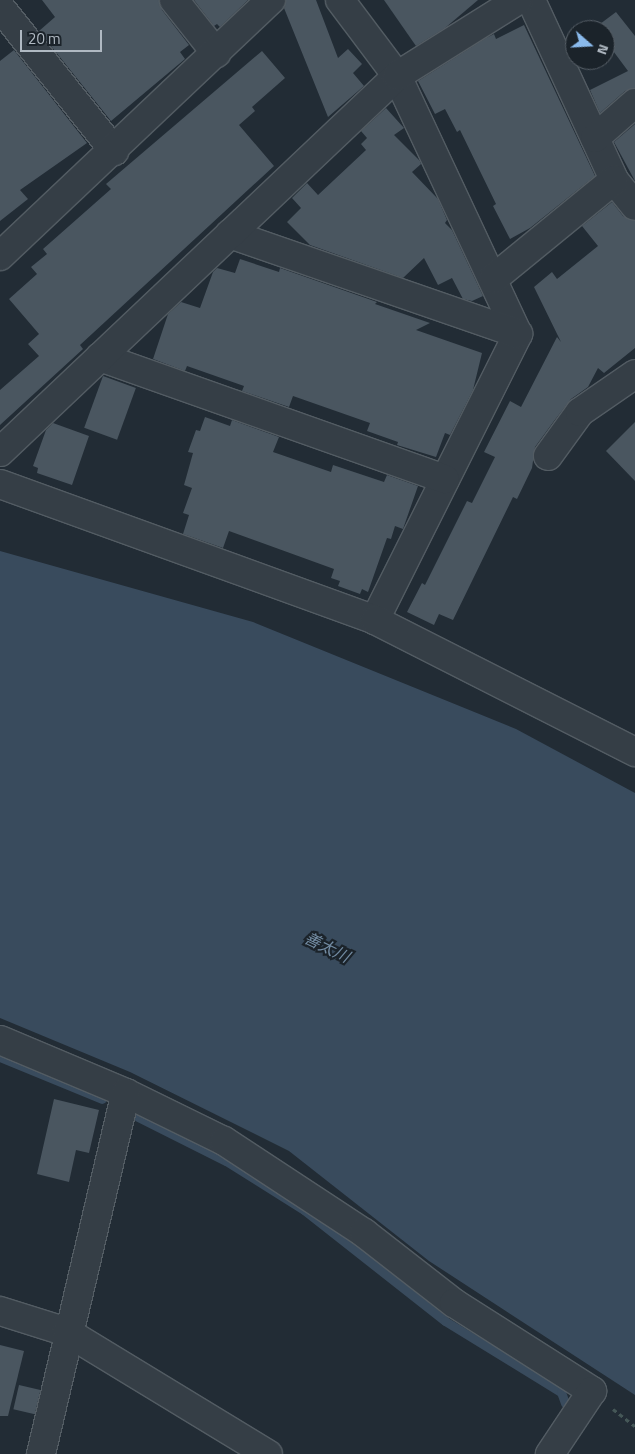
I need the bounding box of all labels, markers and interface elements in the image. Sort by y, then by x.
scale bar [22,20,105,52]
north arrow [565,20,615,70]
text: 20 m [28,27,61,50]
text: N [592,42,615,58]
water label: 善太川 [301,928,353,966]

